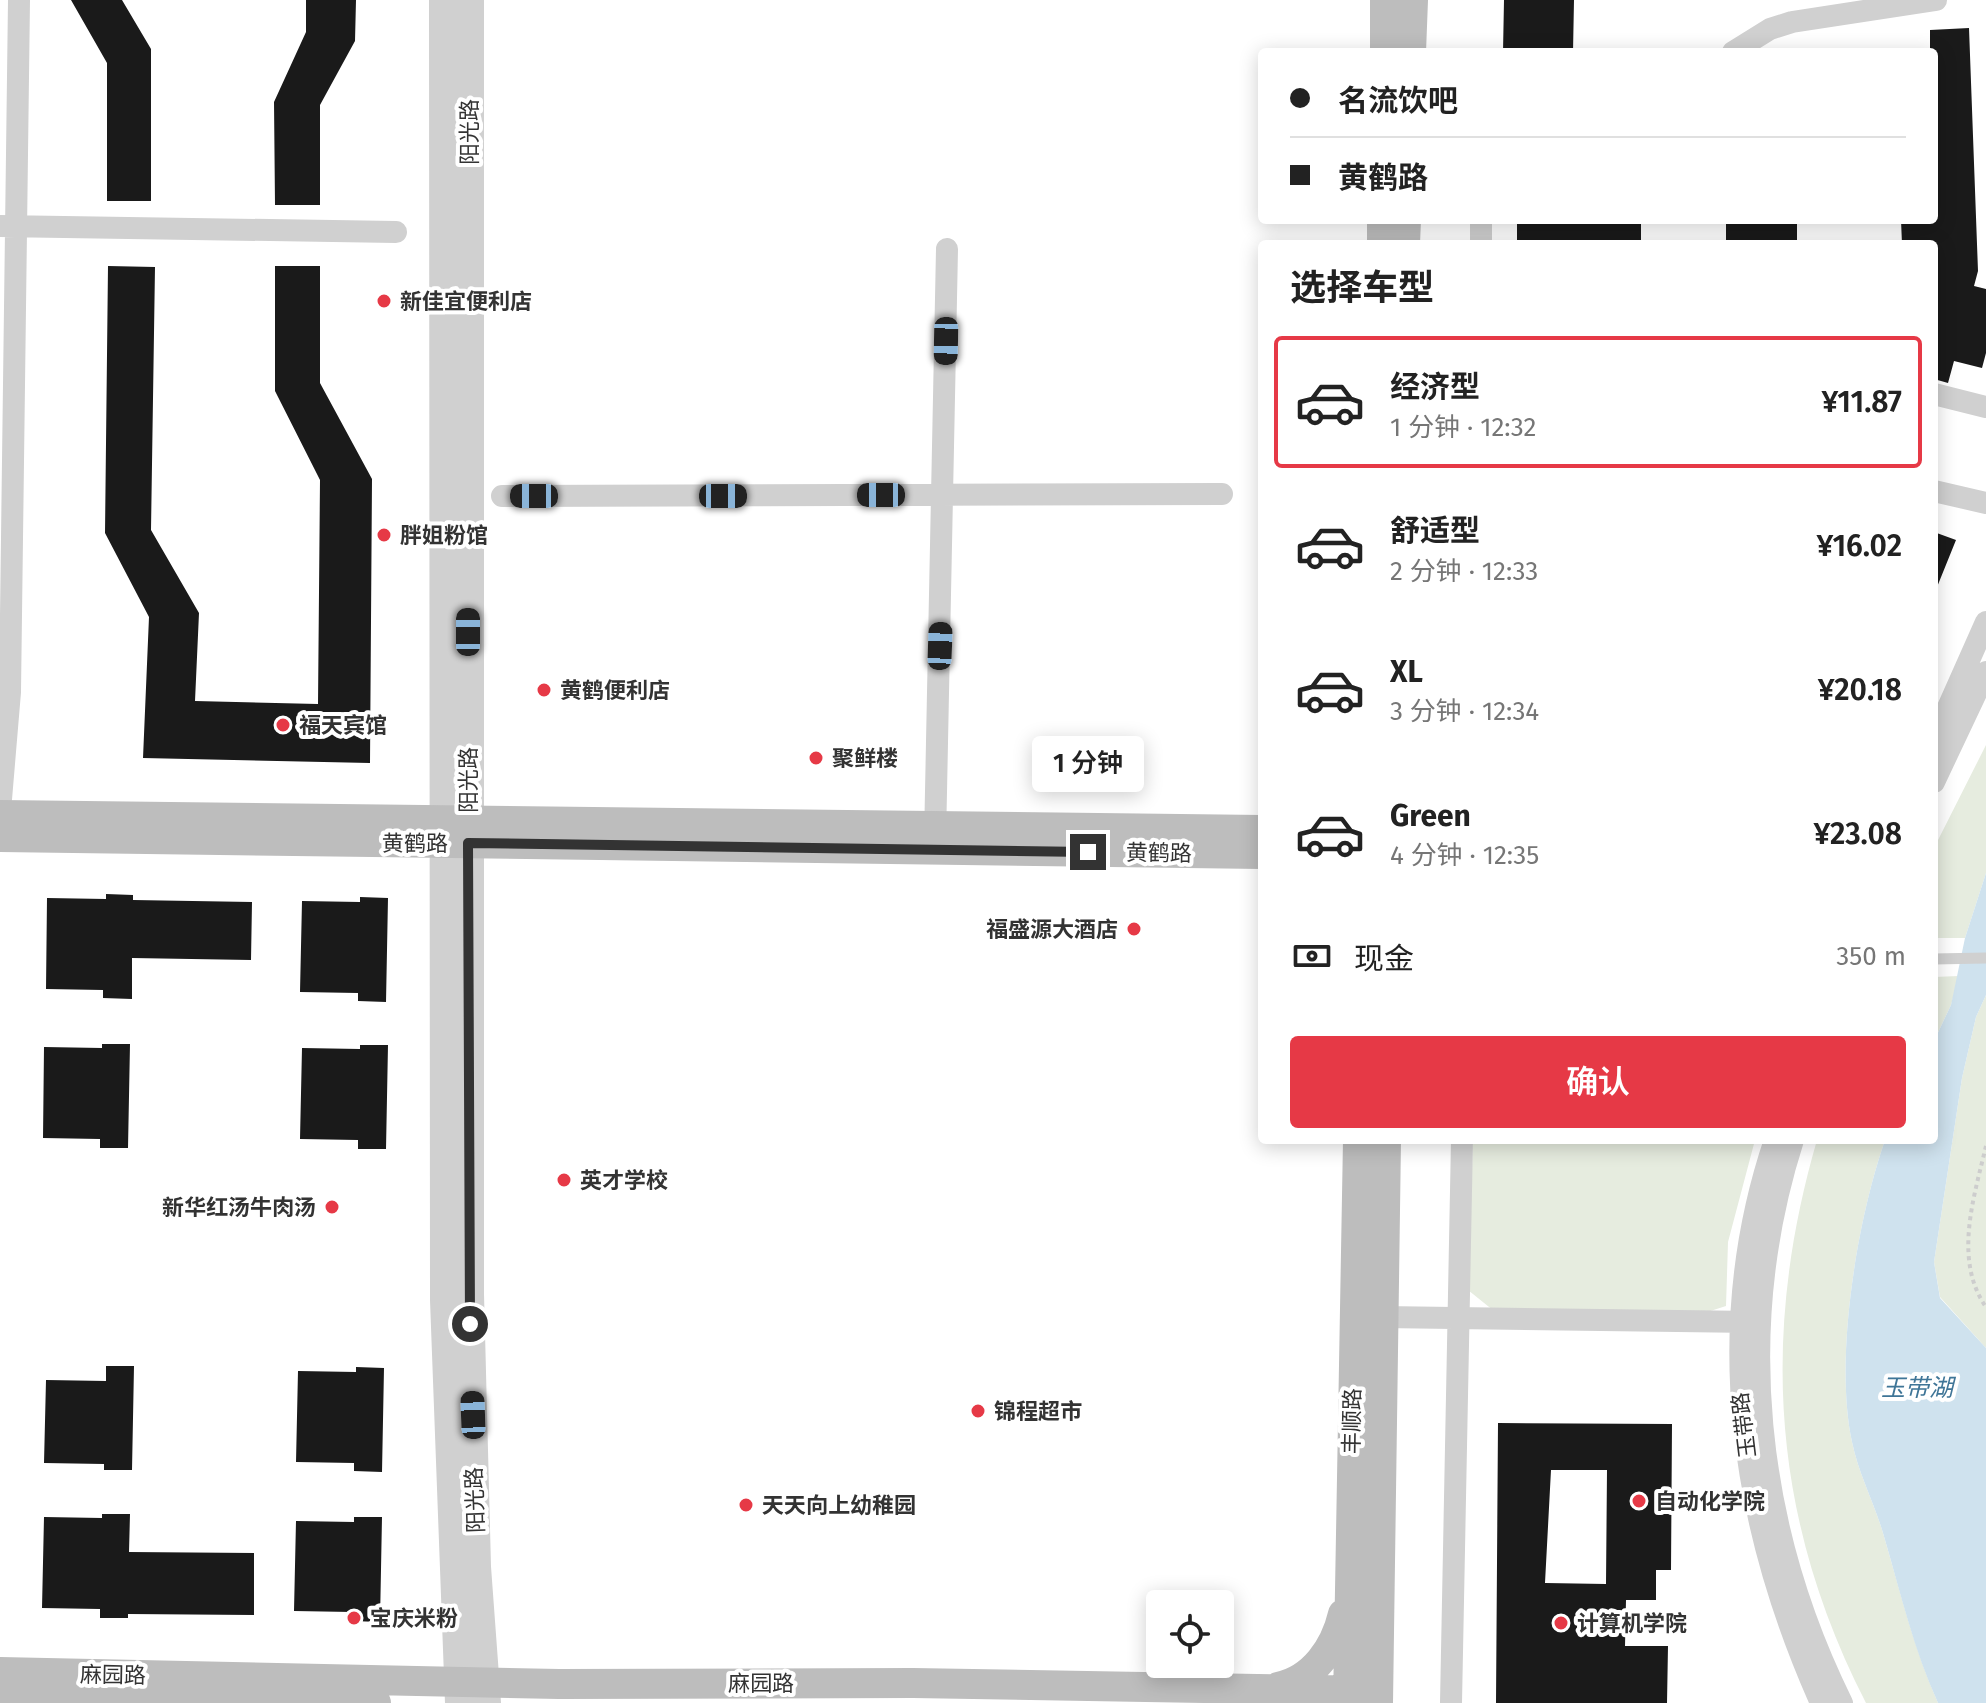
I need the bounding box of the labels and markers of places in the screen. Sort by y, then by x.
place label: 新佳宜便利店 [400,288,532,315]
marker: 新佳宜便利店 [375,292,393,310]
place label: 胖姐粉馆 [400,522,488,549]
marker: 胖姐粉馆 [375,526,393,544]
place label: 黄鹤便利店 [560,677,670,704]
marker: 黄鹤便利店 [535,681,553,699]
place label: 福天宾馆 [299,712,387,739]
marker: 福天宾馆 [274,716,292,734]
place label: 聚鲜楼 [832,745,898,772]
marker: 聚鲜楼 [807,749,825,767]
place label: 福盛源大酒店 [986,916,1118,943]
marker: 福盛源大酒店 [1125,920,1143,938]
place label: 英才学校 [580,1167,668,1194]
marker: 英才学校 [555,1171,573,1189]
place label: 新华红汤牛肉汤 [162,1194,316,1221]
marker: 新华红汤牛肉汤 [323,1198,341,1216]
place label: 锦程超市 [994,1398,1082,1425]
marker: 锦程超市 [969,1402,987,1420]
place label: 自动化学院 [1655,1488,1765,1515]
place label: 天天向上幼稚园 [762,1492,916,1519]
marker: 自动化学院 [1630,1492,1648,1510]
marker: 天天向上幼稚园 [737,1496,755,1514]
place label: 宝庆米粉 [370,1605,458,1632]
marker: 宝庆米粉 [345,1609,363,1627]
place label: 计算机学院 [1577,1610,1687,1637]
marker: 计算机学院 [1552,1614,1570,1632]

